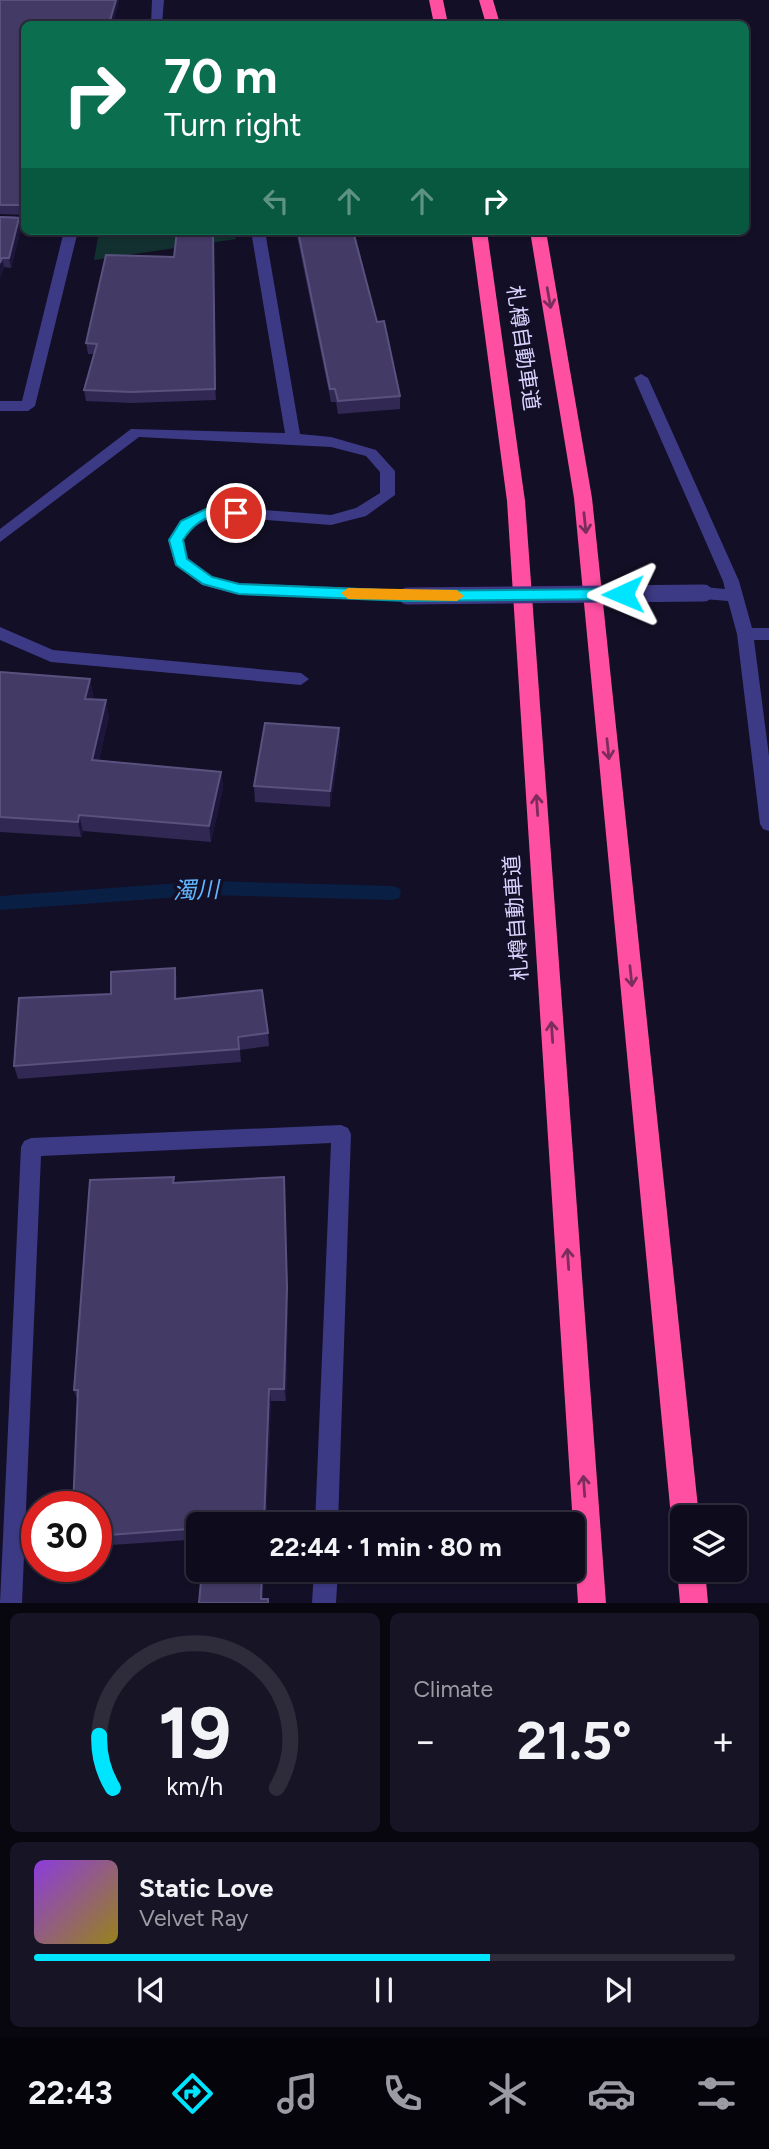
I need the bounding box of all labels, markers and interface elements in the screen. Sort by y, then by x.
text: 70 m [164,46,277,105]
icon: right [49,49,140,140]
text: Turn right [164,106,302,144]
icon: left [257,182,295,220]
icon: ahead [330,182,368,220]
icon: ahead [403,182,441,220]
icon: right [476,182,514,220]
street label: 札樽自動車道 [502,284,545,412]
one-way arrow [543,286,556,309]
pin [206,483,266,543]
icon: arrive [217,494,255,532]
one-way arrow [579,511,592,534]
position arrow [586,557,660,631]
one-way arrow [602,737,615,760]
one-way arrow [530,794,543,817]
street label: 札樽自動車道 [499,854,532,982]
water label: 濁川 [173,875,222,905]
one-way arrow [625,964,638,986]
one-way arrow [546,1021,559,1044]
one-way arrow [561,1248,574,1271]
one-way arrow [577,1475,590,1498]
speed limit sign: 30 [21,1491,112,1582]
map controls [670,1505,747,1582]
button: layers [670,1505,747,1582]
text: 22:44 · 1 min · 80 m [269,1531,502,1563]
text: Climate [414,1675,493,1703]
text: 19 [158,1690,231,1777]
text: 21.5° [517,1710,632,1772]
text: − [414,1718,437,1764]
text: + [711,1718,735,1764]
text: km/h [166,1771,223,1801]
text: Static Love [139,1872,273,1904]
text: Velvet Ray [139,1904,248,1932]
icon: previous [132,1971,170,2009]
icon: pause [365,1971,403,2009]
icon: next [599,1971,637,2009]
icon: directions [168,2069,217,2118]
icon: music [273,2069,322,2118]
icon: phone [378,2069,427,2118]
icon: climate [483,2069,532,2118]
icon: car [587,2069,636,2118]
icon: filters [692,2069,741,2118]
text: 22:43 [28,2074,113,2112]

